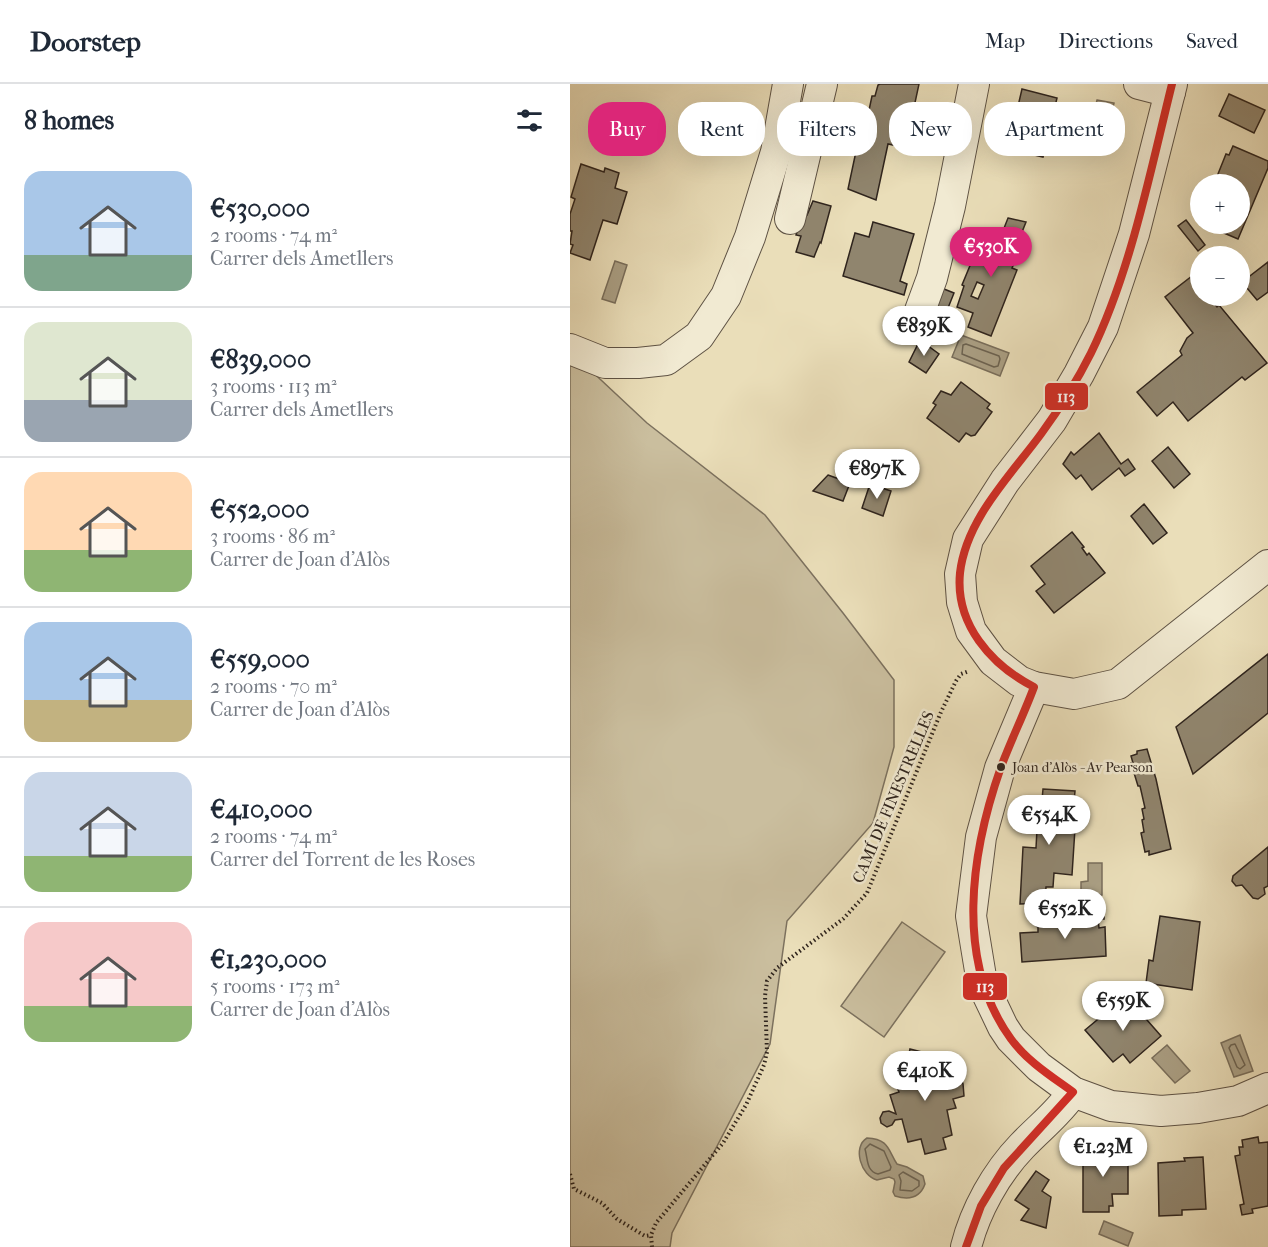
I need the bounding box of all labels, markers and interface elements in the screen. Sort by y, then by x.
text: Doorstep [30,25,141,58]
text: Map [985,29,1025,53]
text: Directions [1058,29,1153,53]
text: Saved [1186,29,1238,53]
chip: Buy [588,102,666,156]
chip: Rent [678,102,765,156]
chip: Filters [777,102,877,156]
chip: New [889,102,972,156]
chip: Apartment [984,102,1125,156]
icon: filters [513,104,546,137]
text: 8 homes [24,105,114,136]
map controls [1190,174,1250,306]
button: + [1190,174,1250,234]
text: €530,000 [210,193,310,224]
icon: home [72,195,144,267]
text: 2 rooms · 74 m² [210,224,337,247]
pin: €530K [949,227,1033,278]
text: €530K [964,235,1018,258]
button: − [1190,246,1250,306]
text: Carrer dels Ametllers [210,247,393,270]
pin: €839K [882,306,966,357]
text: €839K [896,314,952,337]
text: €839,000 [210,344,311,375]
icon: home [72,346,144,418]
text: 3 rooms · 113 m² [210,375,337,398]
line badge: 113 [1044,382,1089,411]
text: 113 [1057,387,1075,407]
text: Carrer dels Ametllers [210,398,393,421]
pin: €897K [835,449,919,500]
text: €897K [849,457,905,480]
text: €552,000 [210,494,310,525]
icon: home [72,496,144,568]
text: 3 rooms · 86 m² [210,525,335,548]
text: Carrer de Joan d'Alòs [210,548,390,571]
text: €559,000 [210,644,310,675]
icon: home [72,646,144,718]
text: 2 rooms · 70 m² [210,675,337,698]
text: Carrer de Joan d'Alòs [210,698,390,721]
street label: CAMÍ DE FINESTRELLES [847,708,938,886]
place label: Joan d'Alòs - Av Pearson [1011,759,1153,776]
marker: Joan d'Alòs - Av Pearson [995,761,1007,773]
text: €410,000 [210,794,313,825]
pin: €554K [1007,795,1091,846]
icon: home [72,796,144,868]
text: €554K [1021,803,1077,826]
text: 2 rooms · 74 m² [210,825,337,848]
text: Carrer del Torrent de les Roses [210,848,475,871]
pin: €552K [1023,889,1107,940]
text: €552K [1038,897,1092,920]
text: €1,230,000 [210,944,327,975]
icon: home [72,946,144,1018]
line badge: 113 [962,972,1008,1001]
text: 5 rooms · 173 m² [210,975,340,998]
text: 113 [976,977,994,997]
pin: €559K [1081,981,1165,1032]
text: €559K [1096,989,1150,1012]
text: Carrer de Joan d'Alòs [210,998,390,1021]
pin: €410K [883,1051,967,1102]
text: €410K [897,1059,953,1082]
pin: €1.23M [1054,1127,1152,1178]
text: €1.23M [1073,1135,1133,1158]

